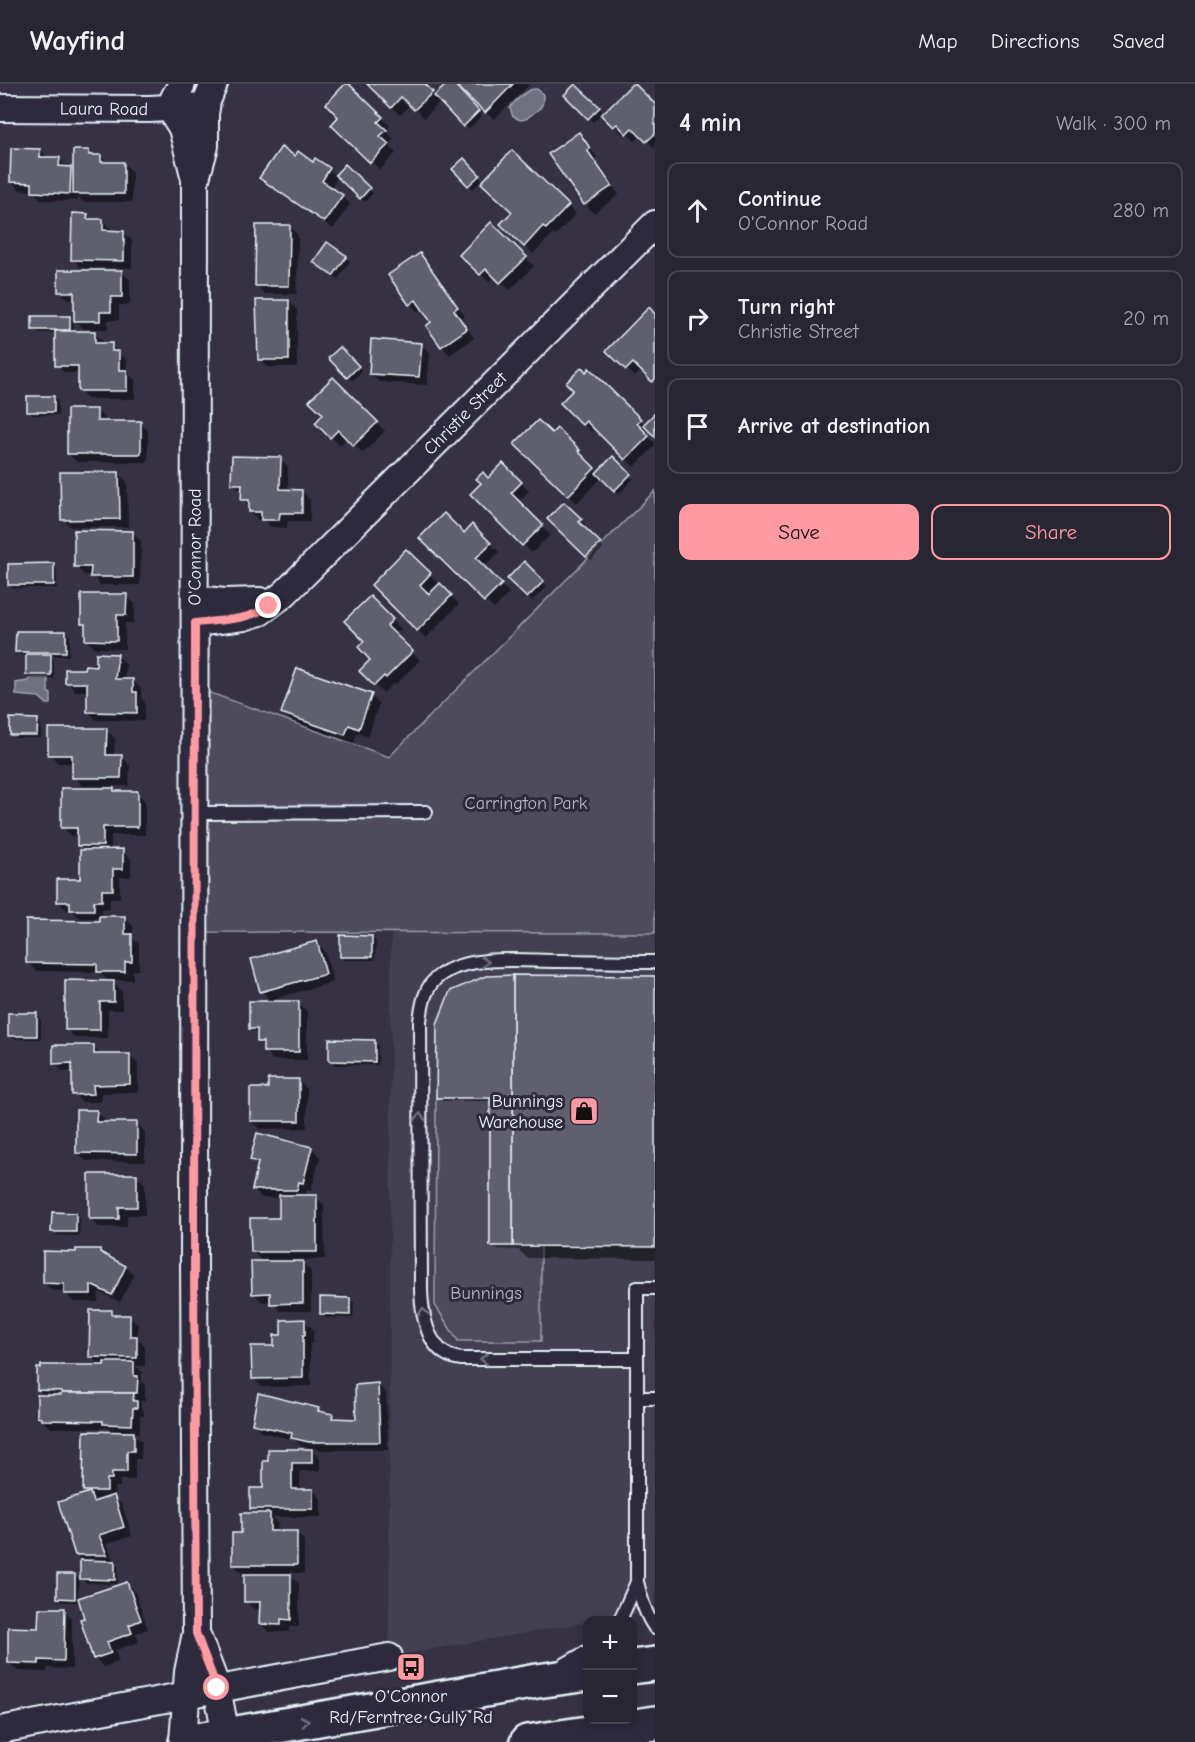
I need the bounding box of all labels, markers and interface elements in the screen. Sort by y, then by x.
text: Wayfind [30,25,125,57]
text: Map [918,29,958,53]
text: Directions [991,29,1080,53]
text: Saved [1113,29,1165,53]
street label: Laura Road [60,98,148,119]
text: 4 min [679,108,742,138]
text: Walk · 300 m [1056,112,1171,135]
text: Continue [738,186,821,212]
icon: ahead [681,194,714,227]
text: 280 m [1113,199,1169,222]
text: O'Connor Road [738,212,868,235]
text: Turn right [738,294,835,320]
icon: right [681,302,714,335]
text: 20 m [1123,307,1169,330]
text: Christie Street [738,320,859,343]
street label: Christie Street [419,367,512,459]
icon: arrive [681,410,714,443]
text: Arrive at destination [738,413,930,439]
street label: O'Connor Road [184,488,205,606]
button: Save [679,504,919,560]
button: Share [931,504,1171,560]
route end [255,592,281,618]
park label: Carrington Park [465,793,588,814]
one-way arrow [480,956,489,969]
place label: Bunnings Warehouse [479,1091,563,1133]
shop icon: Bunnings Warehouse [568,1095,600,1127]
one-way arrow [414,1112,426,1121]
park label: Bunnings [450,1283,522,1304]
one-way arrow [417,1307,430,1316]
one-way arrow [479,1353,488,1365]
map controls [583,1616,637,1724]
button: + [583,1616,637,1670]
bus stop icon: O'Connor Rd/Ferntree Gully Rd [395,1651,427,1683]
button: − [583,1670,637,1724]
route start [203,1674,229,1700]
place label: O'Connor Rd/Ferntree Gully Rd [329,1686,493,1728]
one-way arrow [300,1716,309,1728]

